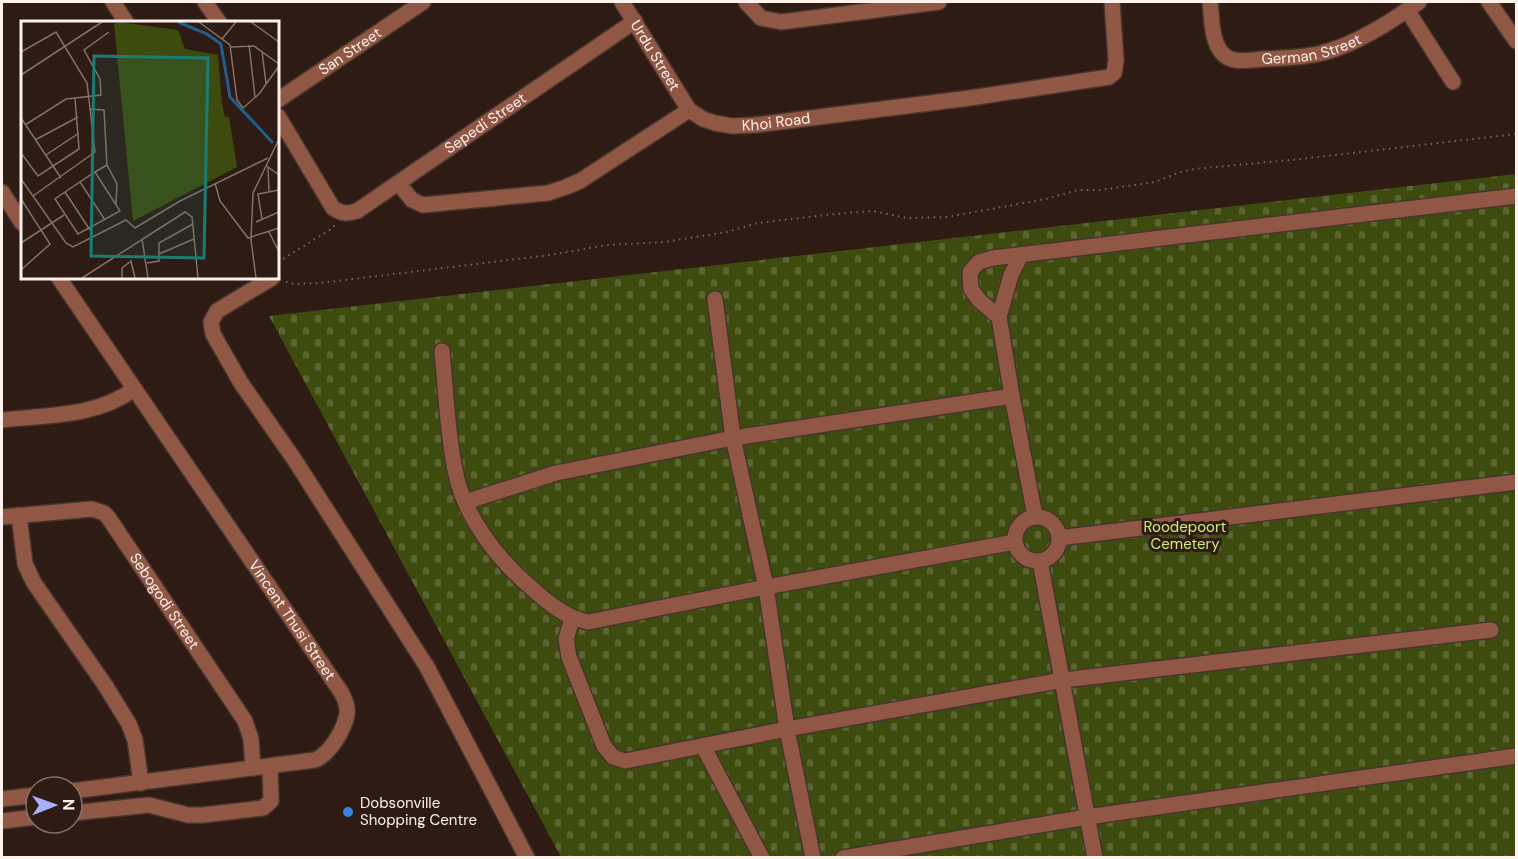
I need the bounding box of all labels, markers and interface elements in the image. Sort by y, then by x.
street label: Urdu Street [626,16,685,95]
inset map [21,21,279,279]
street label: San Street [315,23,386,80]
street label: German Street [1261,29,1365,69]
street label: Sepedi Street [441,88,530,158]
street label: Khoi Road [741,108,812,136]
park label: Roodepoort Cemetery [1144,517,1227,554]
street label: Sebogodi Street [125,549,204,653]
street label: Vincent Thusi Street [244,556,340,684]
north arrow [24,775,84,835]
place label: Dobsonville Shopping Centre [360,793,477,830]
text: N [58,799,79,811]
marker: Dobsonville Shopping Centre [341,805,355,819]

